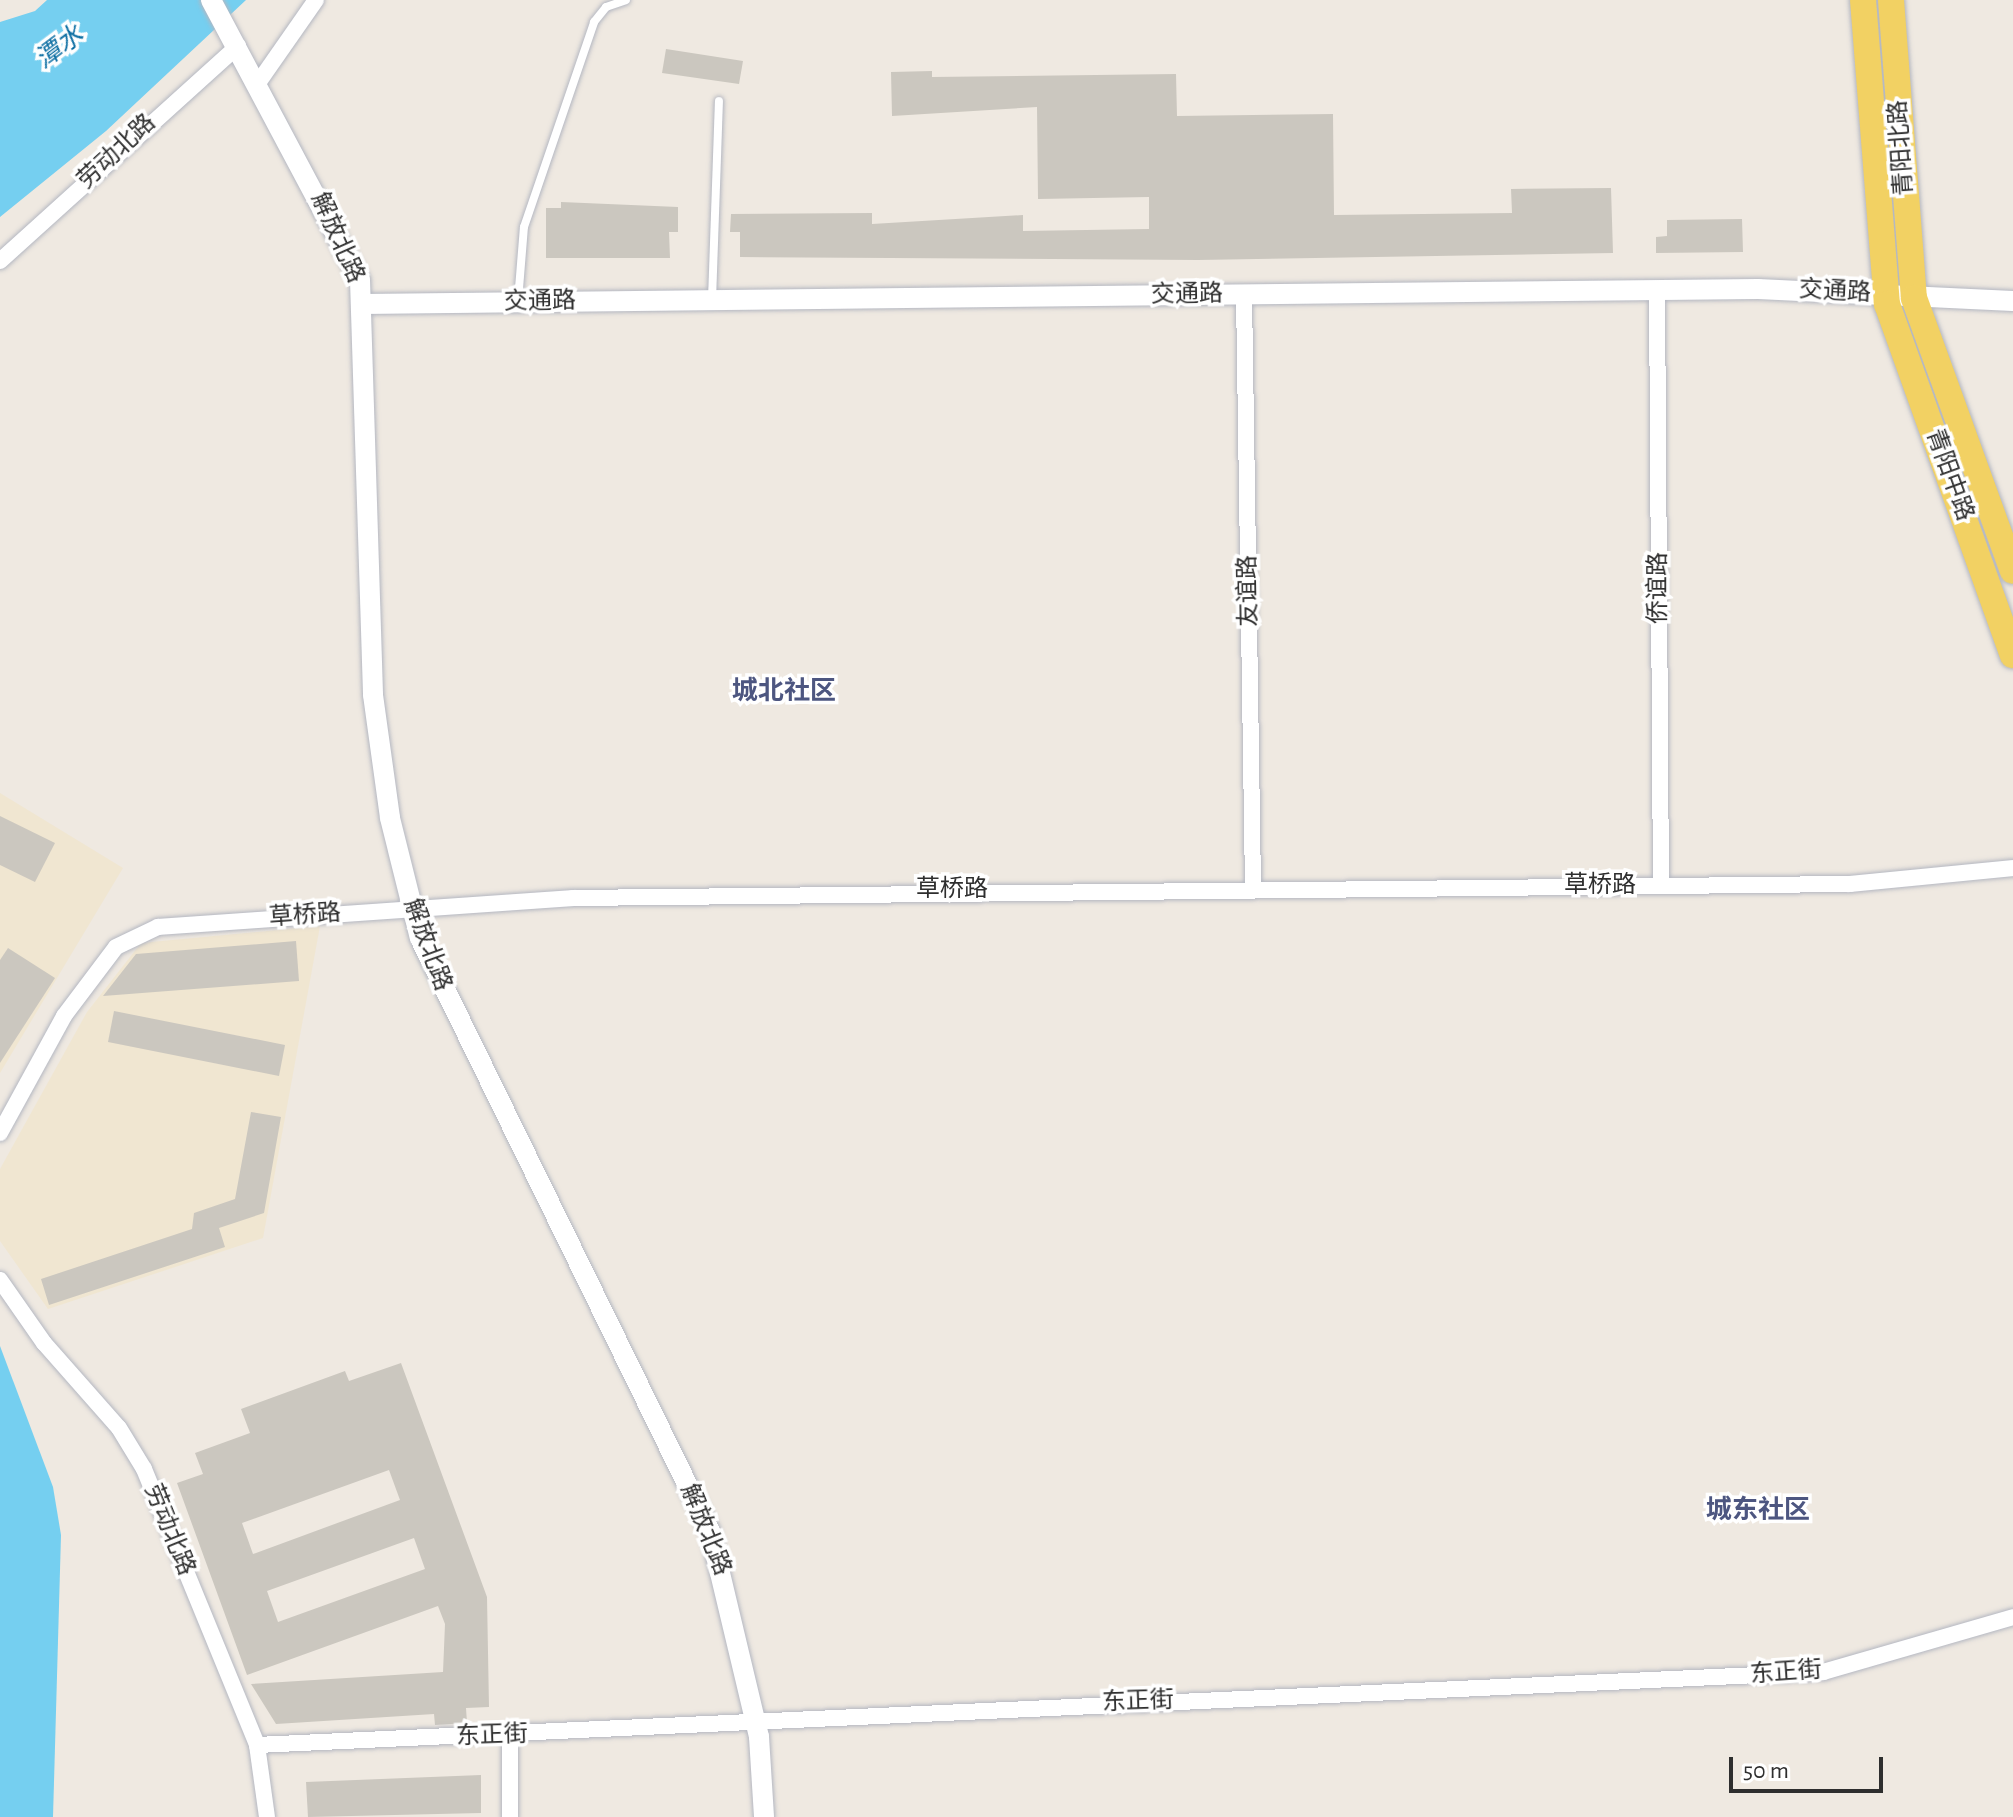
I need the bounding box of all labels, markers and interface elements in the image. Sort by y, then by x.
water label: 潭水 [30,20,90,76]
street label: 青阳北路 [1884,99,1920,197]
street label: 劳动北路 [72,109,162,195]
street label: 解放北路 [304,188,370,288]
street label: 交通路 [1798,276,1872,308]
street label: 交通路 [1151,280,1223,310]
street label: 交通路 [504,287,576,317]
street label: 青阳中路 [1919,425,1979,525]
street label: 侨谊路 [1645,552,1673,624]
street label: 友谊路 [1234,555,1264,627]
district label: 城北社区 [732,676,836,708]
street label: 草桥路 [1564,872,1636,900]
street label: 草桥路 [916,876,988,904]
street label: 解放北路 [397,895,457,995]
street label: 草桥路 [268,899,342,933]
street label: 劳动北路 [138,1480,200,1580]
street label: 解放北路 [674,1480,736,1580]
district label: 城东社区 [1706,1495,1810,1527]
street label: 东正街 [1749,1656,1823,1690]
street label: 东正街 [1102,1686,1174,1718]
street label: 东正街 [456,1720,528,1752]
scale bar [1733,1741,1887,1791]
text: 50 m [1743,1759,1789,1783]

